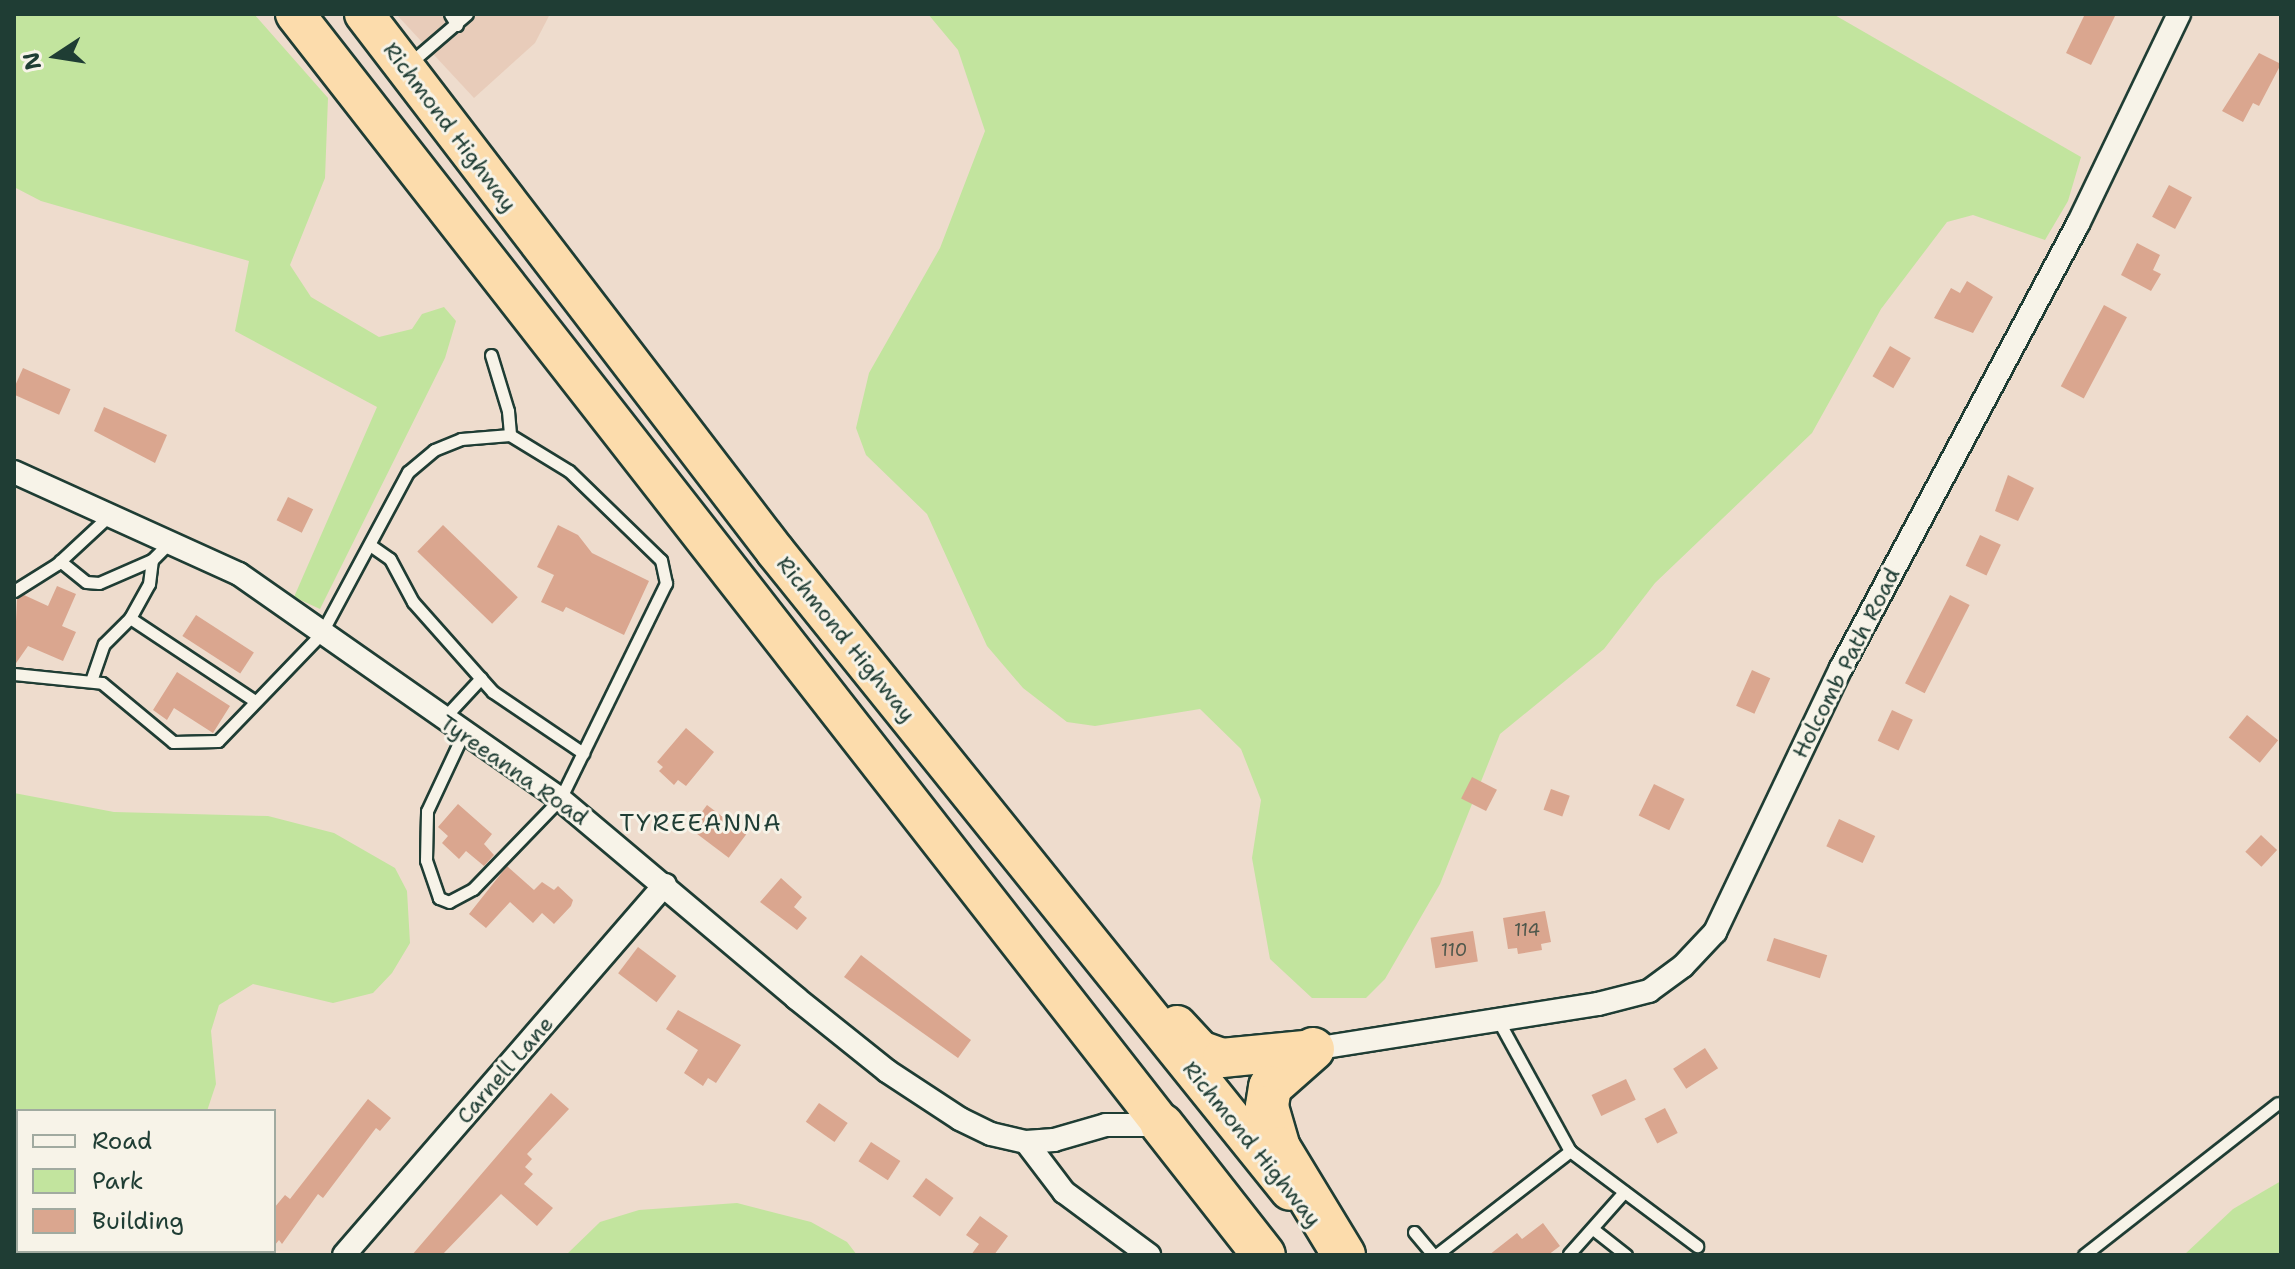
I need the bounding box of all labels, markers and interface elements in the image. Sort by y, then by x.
north arrow [16,16,96,96]
street label: Richmond Highway [378,37,522,217]
text: N [16,50,48,73]
street label: Richmond Highway [771,551,921,727]
street label: Holcomb Path Road [1787,564,1905,762]
street label: Tyreeanna Road [435,709,593,831]
district label: TYREEANNA [619,810,783,838]
house number: 114 [1514,919,1540,941]
house number: 110 [1441,939,1467,961]
street label: Carnell Lane [451,1011,559,1129]
street label: Richmond Highway [1177,1056,1327,1232]
legend [16,1109,276,1253]
text: Road [92,1125,152,1157]
text: Park [92,1165,144,1197]
text: Building [92,1205,184,1237]

